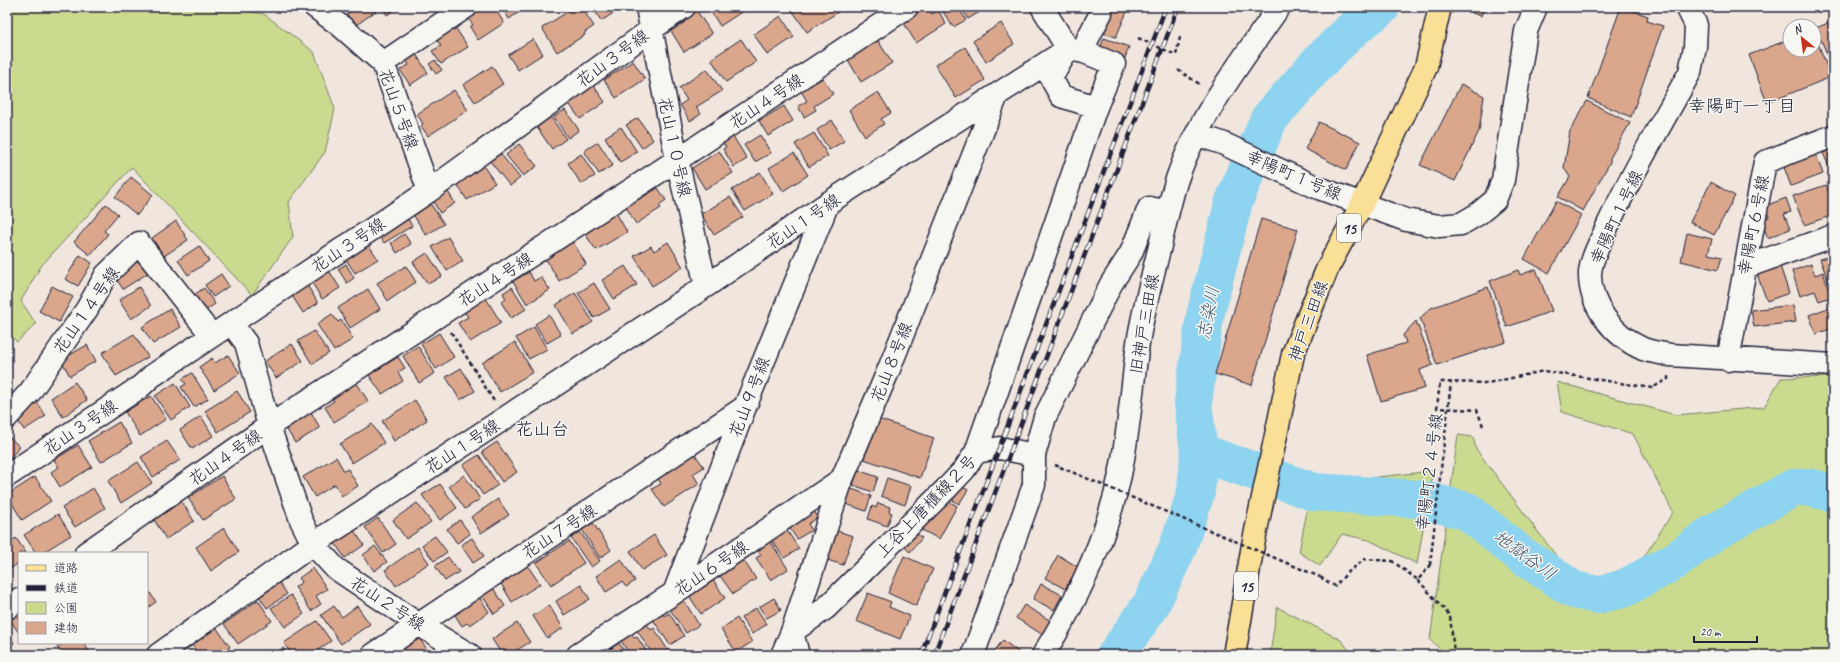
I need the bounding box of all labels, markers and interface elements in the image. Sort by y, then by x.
north arrow [1782,18,1822,58]
text: N [1791,20,1805,37]
street label: 花山３号線 [572,25,653,92]
street label: 花山５号線 [374,66,423,153]
street label: 花山４号線 [725,69,807,134]
street label: 花山１０号線 [654,95,695,199]
district label: 幸陽町一丁目 [1688,95,1796,117]
street label: 幸陽町１号線 [1243,146,1345,205]
street label: 幸陽町１号線 [1585,167,1648,268]
street label: 幸陽町６号線 [1733,173,1774,277]
street label: 花山１号線 [762,189,844,254]
street label: 花山３号線 [307,213,389,278]
road number: 15 [1337,214,1361,242]
street label: 花山４号線 [454,247,537,311]
street label: 花山１４号線 [49,262,124,358]
street label: 旧神戸三田線 [1125,272,1164,376]
street label: 神戸三田線 [1284,278,1333,365]
water label: 志染川 [1192,284,1224,342]
street label: 花山８号線 [866,319,917,406]
street label: 花山９号線 [724,354,775,441]
street label: 花山３号線 [39,395,121,460]
street label: 幸陽町２４号線 [1412,412,1447,532]
street label: 花山１号線 [421,414,504,478]
district label: 花山台 [515,418,569,440]
street label: 花山４号線 [184,424,266,490]
street label: 上谷上唐櫃線２号 [872,450,981,563]
street label: 花山７号線 [518,499,601,563]
water label: 地獄谷川 [1489,525,1561,585]
street label: 花山６号線 [670,536,752,601]
legend [18,552,148,644]
text: 道路 [54,560,78,576]
street label: 花山２号線 [346,571,429,635]
road number: 15 [1234,572,1258,600]
text: 鉄道 [54,580,78,596]
text: 公園 [54,600,78,616]
scale bar [1694,618,1757,644]
text: 建物 [54,620,78,636]
text: 20 m [1700,624,1722,640]

